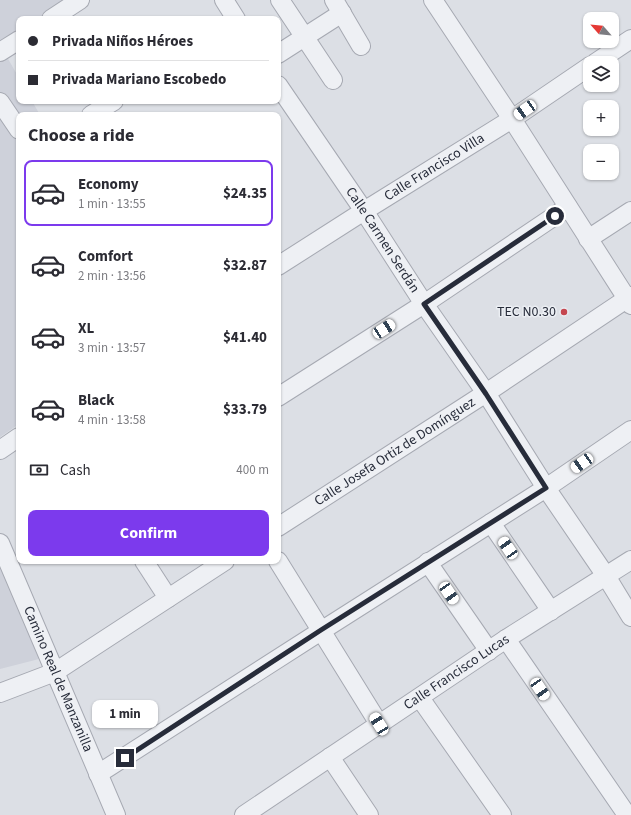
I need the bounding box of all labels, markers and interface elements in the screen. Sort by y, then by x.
north arrow [583,12,619,48]
map controls [583,12,619,180]
text: Privada Niños Héroes [52,31,193,52]
button: layers [583,56,619,92]
text: Privada Mariano Escobedo [52,69,226,90]
car [512,98,538,122]
button: + [583,100,619,136]
text: Choose a ride [28,123,134,148]
street label: Calle Francisco Villa [380,128,489,206]
button: − [583,144,619,180]
text: Economy [78,174,139,195]
icon: car [30,175,66,211]
text: $24.35 [223,183,267,204]
street label: Calle Carmen Serdán [341,183,424,297]
text: 1 min · 13:55 [78,195,146,213]
route start [546,207,564,225]
text: Comfort [78,246,133,267]
icon: car [30,247,66,283]
text: $32.87 [223,255,267,276]
text: 2 min · 13:56 [78,267,146,285]
place label: TEC N0.30 [497,302,556,322]
marker: TEC N0.30 [559,307,569,317]
car [371,317,397,341]
text: XL [78,318,94,339]
icon: car [30,319,66,355]
text: $41.40 [223,327,267,348]
text: 3 min · 13:57 [78,339,146,357]
text: Black [78,390,115,411]
icon: car [30,391,66,427]
street label: Calle Josefa Ortiz de Domínguez [310,392,479,511]
text: $33.79 [223,399,267,420]
text: 4 min · 13:58 [78,411,146,429]
car [569,451,595,475]
icon: cash [28,459,50,481]
text: Cash [60,460,91,481]
text: 400 m [236,461,269,479]
button: Confirm [28,510,269,556]
car [496,535,520,561]
car [437,580,461,606]
street label: Camino Real de Manzanilla [18,603,98,755]
street label: Calle Francisco Lucas [400,629,513,715]
car [528,676,552,702]
callout: 1 min [92,700,158,728]
text: 1 min [109,705,141,723]
car [368,711,390,737]
route end [116,749,134,767]

